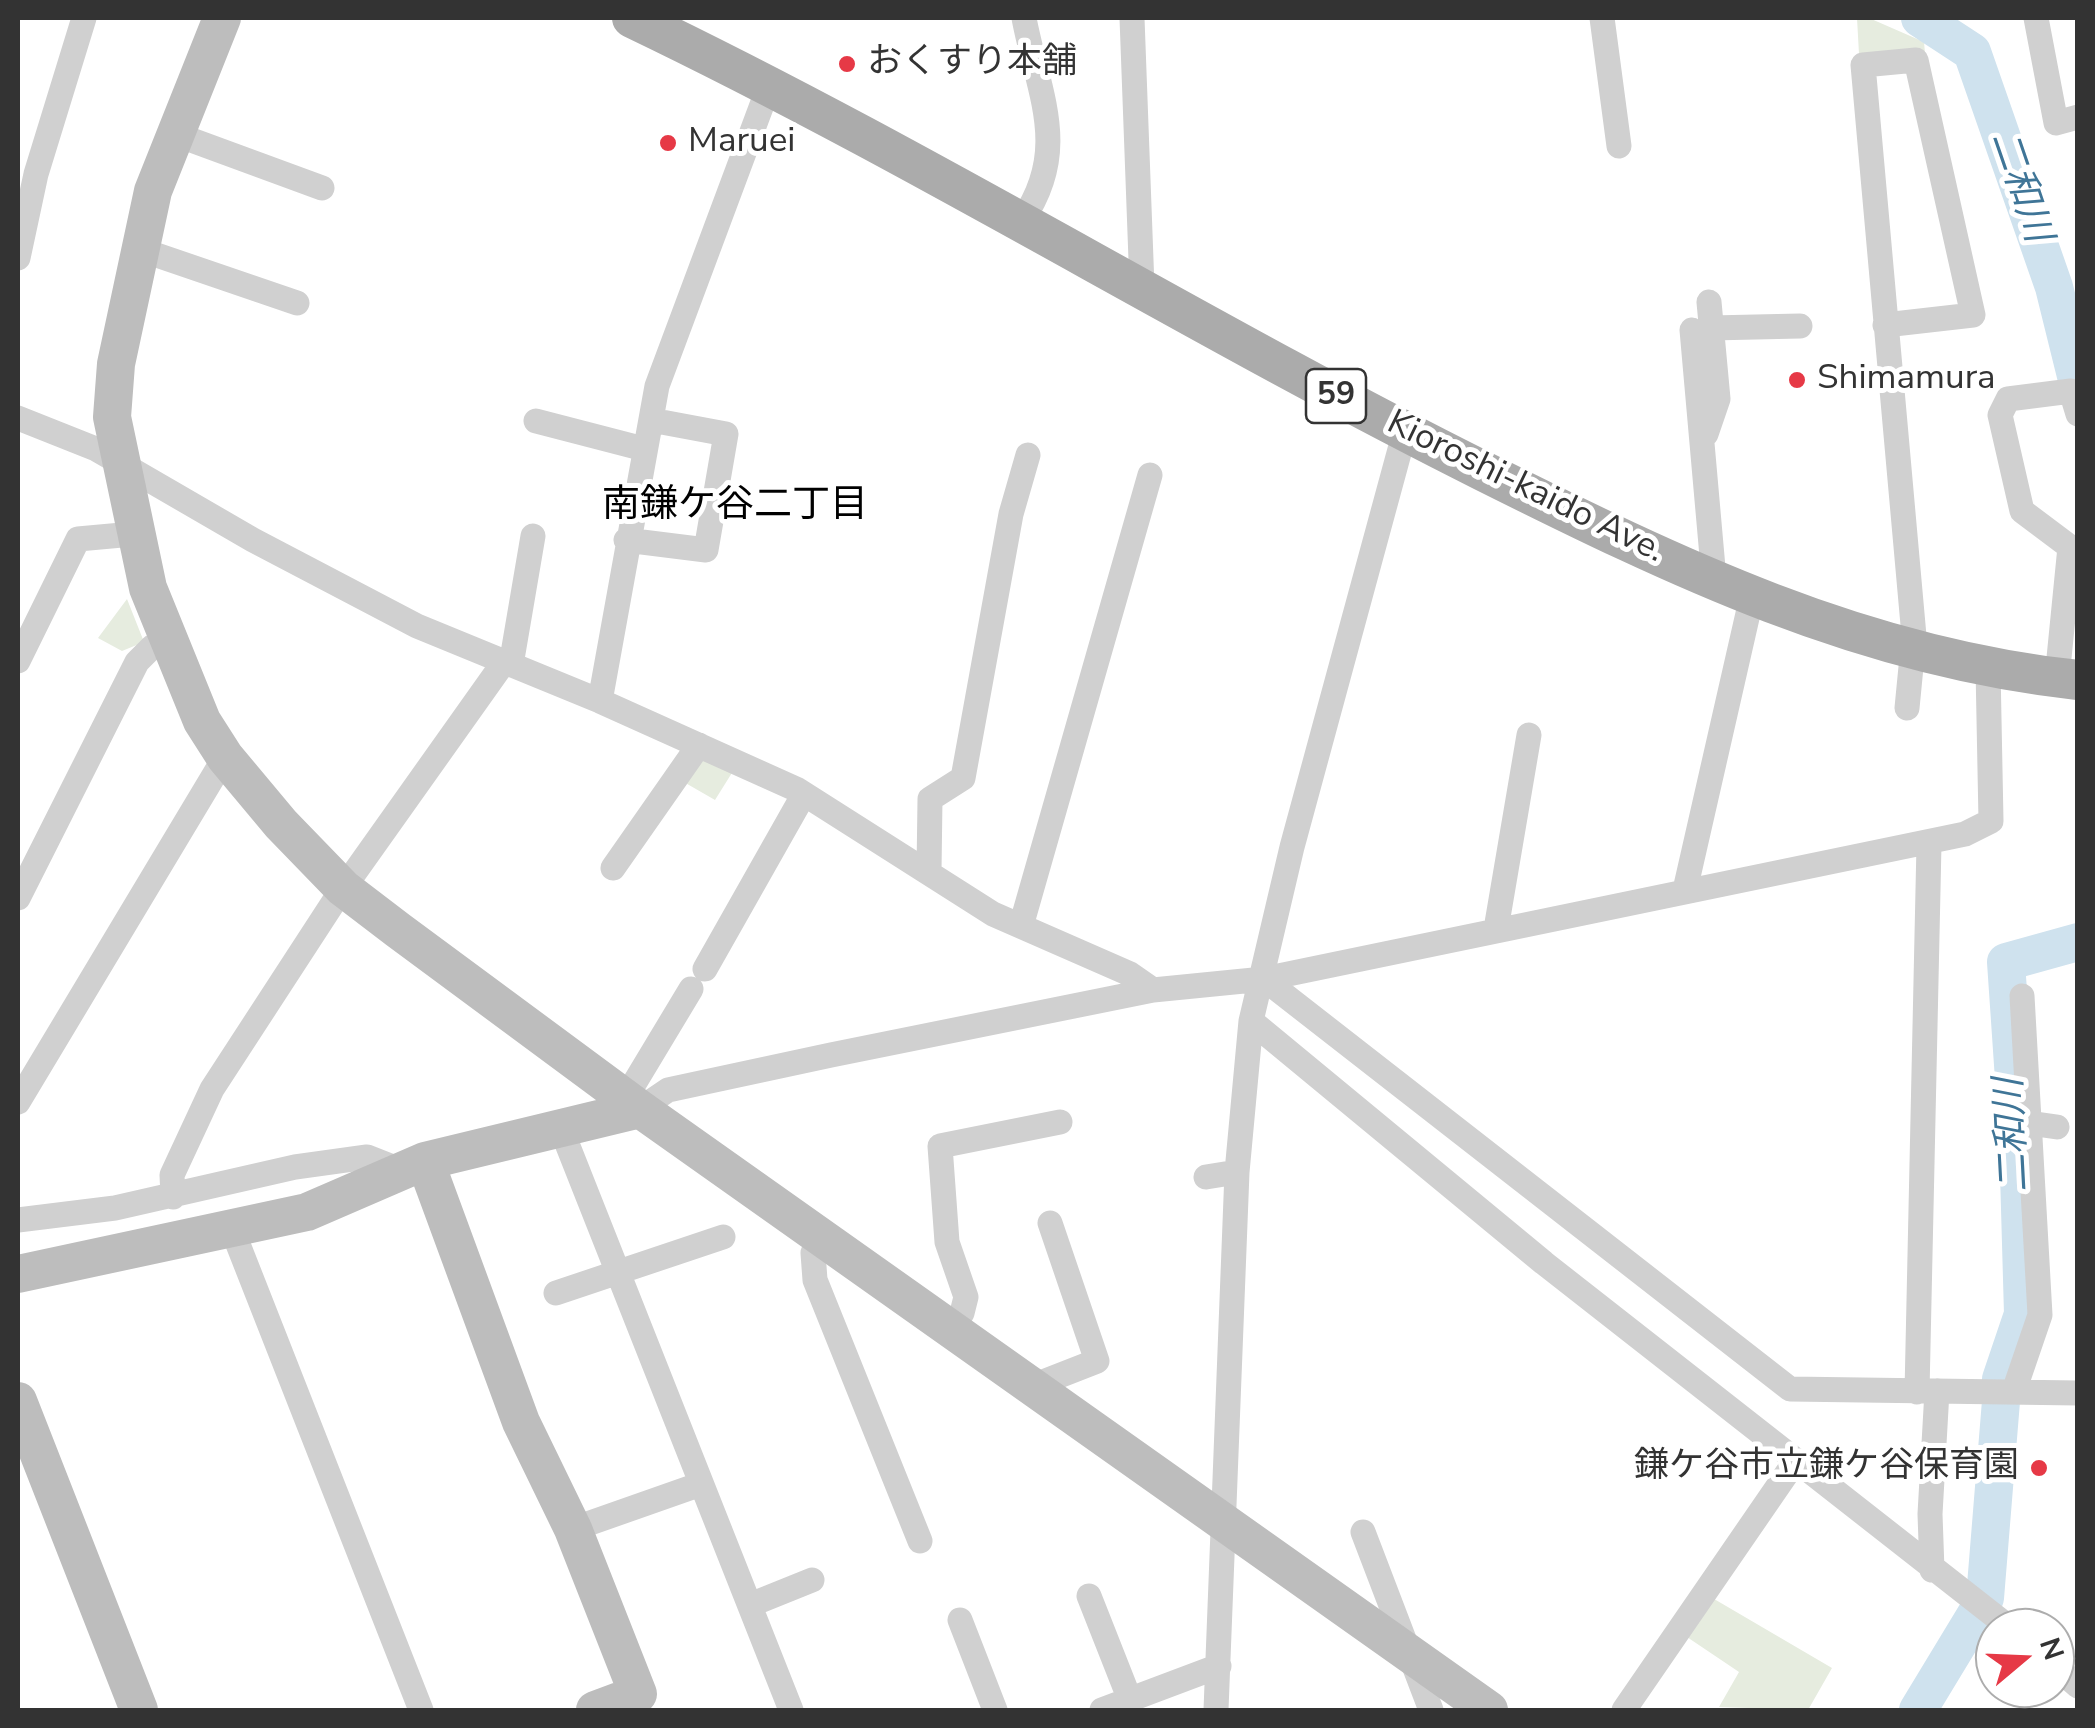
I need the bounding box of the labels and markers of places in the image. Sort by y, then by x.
place label: おくすり本舗 [867,43,1077,85]
marker: おくすり本舗 [836,53,858,75]
place label: Maruei [688,122,795,164]
marker: Maruei [657,132,679,154]
place label: Shimamura [1817,359,1996,401]
marker: Shimamura [1786,369,1808,391]
place label: 鎌ケ谷市立鎌ケ谷保育園 [1634,1447,2019,1489]
marker: 鎌ケ谷市立鎌ケ谷保育園 [2028,1457,2050,1479]

